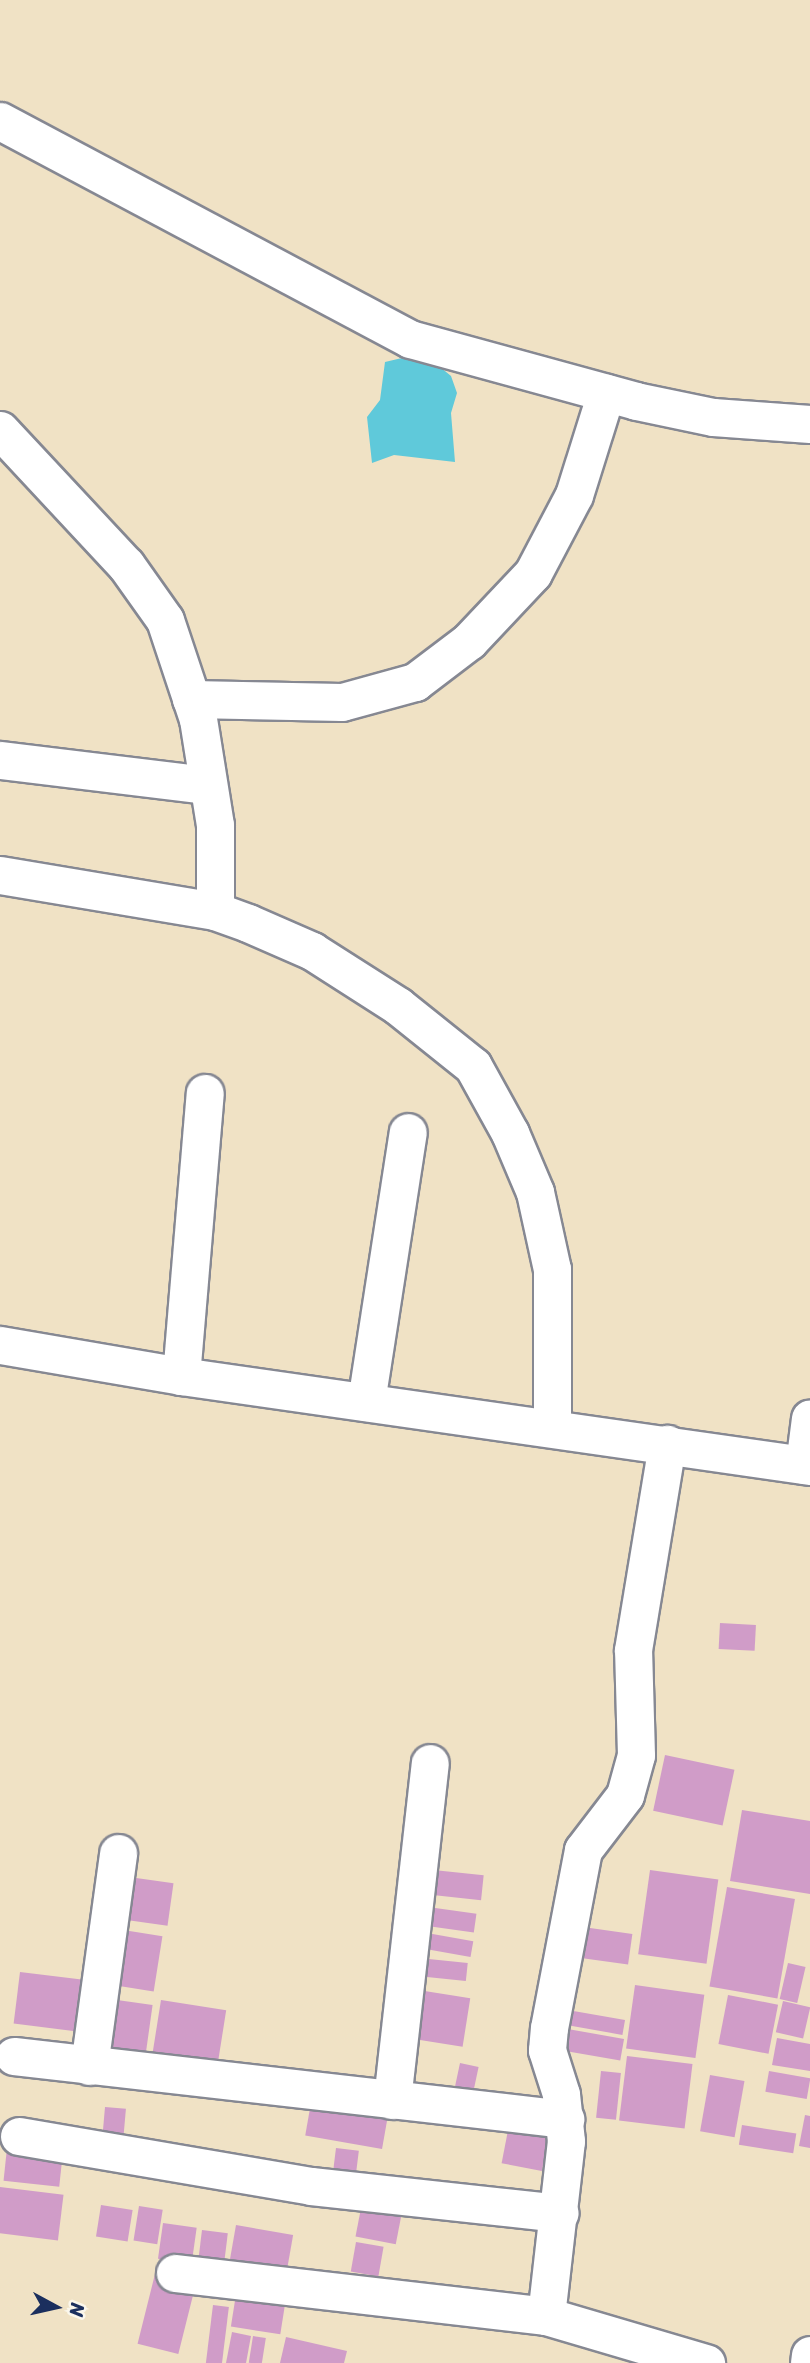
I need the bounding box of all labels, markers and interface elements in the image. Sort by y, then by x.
north arrow [21,2272,91,2342]
text: N [60,2301,95,2319]

